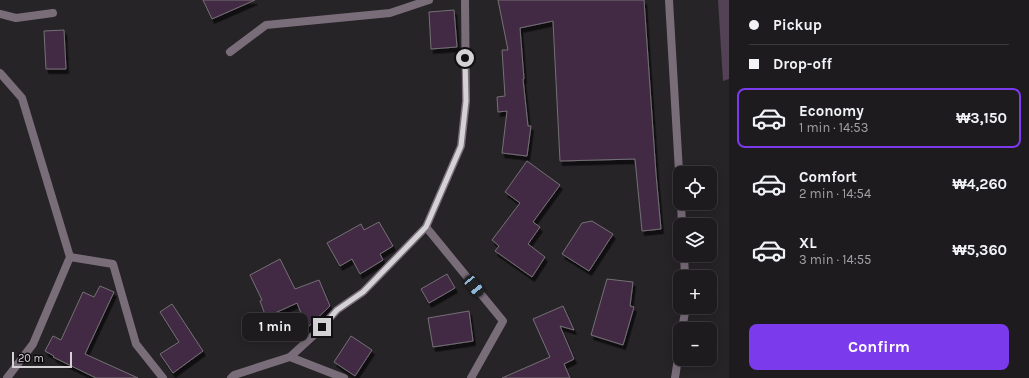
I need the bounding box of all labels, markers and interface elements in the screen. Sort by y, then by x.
text: Pickup [773,16,822,34]
route start [456,49,474,67]
text: Drop-off [773,55,832,73]
icon: car [751,100,787,136]
text: Economy [799,102,864,120]
text: ₩3,150 [956,109,1007,127]
text: 1 min · 14:53 [799,120,868,135]
map controls [673,166,717,366]
button: locate [673,166,717,210]
icon: car [751,166,787,202]
text: Comfort [799,168,857,186]
text: ₩4,260 [952,175,1007,193]
text: 2 min · 14:54 [799,186,871,201]
button: layers [673,218,717,262]
icon: car [751,232,787,268]
text: XL [799,234,817,252]
text: ₩5,360 [952,241,1007,259]
text: 3 min · 14:55 [799,252,871,267]
button: + [673,270,717,314]
car [462,273,486,299]
callout: 1 min [242,313,308,341]
route end [313,318,331,336]
text: 1 min [259,319,291,334]
button: − [673,322,717,366]
button: Confirm [749,324,1009,370]
scale bar [12,350,72,369]
text: 20 m [18,352,44,365]

